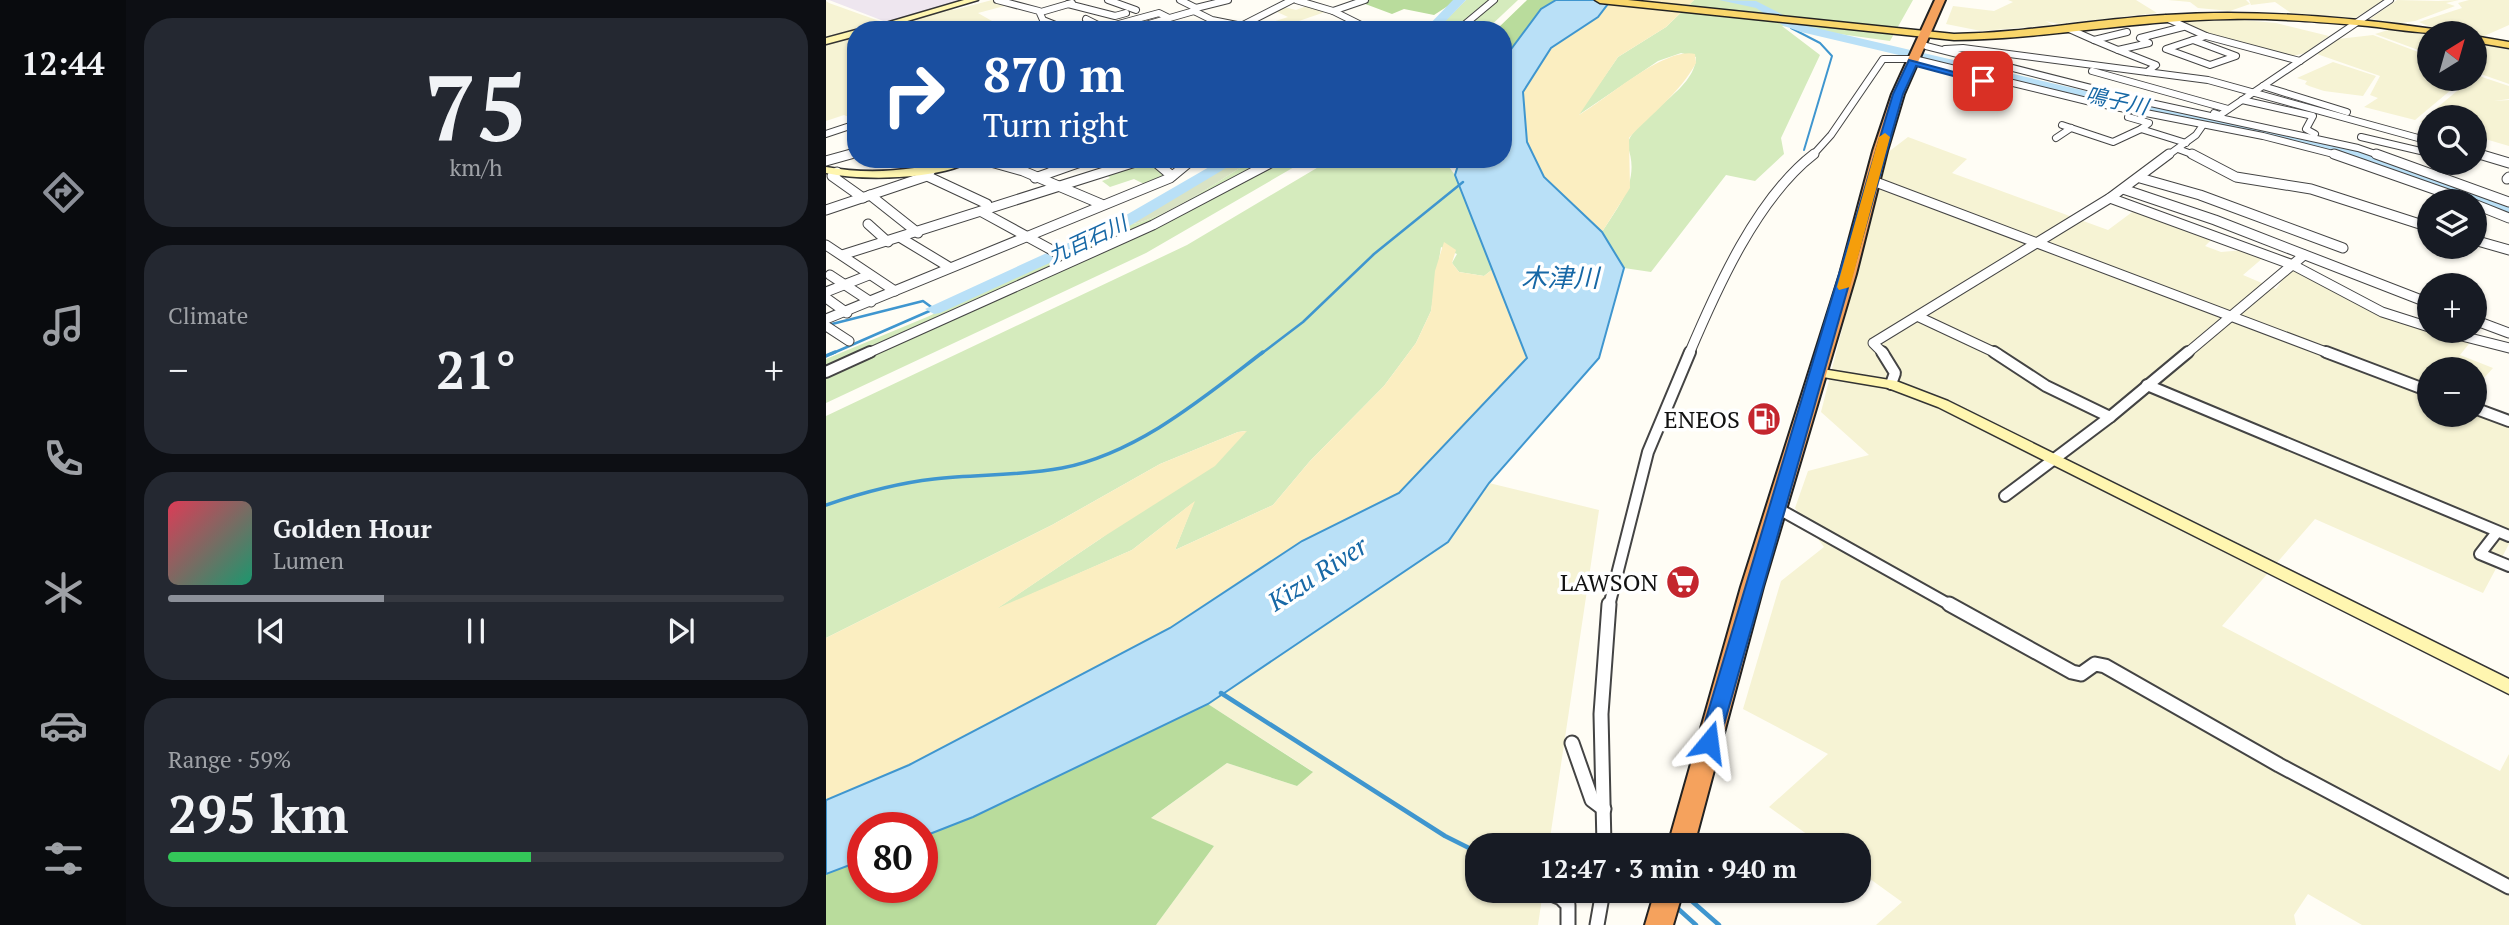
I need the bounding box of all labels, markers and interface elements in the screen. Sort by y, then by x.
north arrow [2417,21,2487,91]
map controls [2417,21,2487,427]
text: 870 m [983,41,1125,106]
text: 12:44 [21,42,105,84]
text: 75 [425,46,527,167]
icon: right [868,49,959,140]
pin [1953,51,2013,111]
icon: arrive [1964,62,2002,100]
water label: 鳴子川 [2083,80,2153,121]
text: Turn right [983,104,1129,146]
button: search [2417,105,2487,175]
text: km/h [449,152,503,183]
icon: directions [39,168,88,217]
button: layers [2417,189,2487,259]
water label: 九百石川 [1043,208,1133,269]
water label: 木津川 [1521,260,1602,294]
button: + [2417,273,2487,343]
text: Climate [168,300,248,331]
icon: music [39,301,88,350]
text: 21° [436,335,516,404]
text: − [168,345,188,395]
text: + [764,345,784,395]
button: − [2417,357,2487,427]
fuel station icon: ENEOS [1745,400,1783,438]
place label: ENEOS [1664,403,1740,435]
icon: phone [39,434,88,483]
text: Golden Hour [273,511,432,545]
water label: Kizu River [1260,528,1374,618]
text: Lumen [273,545,344,576]
supermarket icon: LAWSON [1664,563,1702,601]
place label: LAWSON [1560,566,1658,598]
icon: climate [39,568,88,617]
icon: previous [252,612,290,650]
icon: pause [457,612,495,650]
icon: next [662,612,700,650]
icon: car [39,701,88,750]
position arrow [1672,705,1746,779]
text: Range · 59% [168,744,291,775]
text: 295 km [168,779,349,848]
speed limit sign: 80 [847,812,938,903]
icon: filters [39,834,88,883]
text: 12:47 · 3 min · 940 m [1539,851,1797,885]

